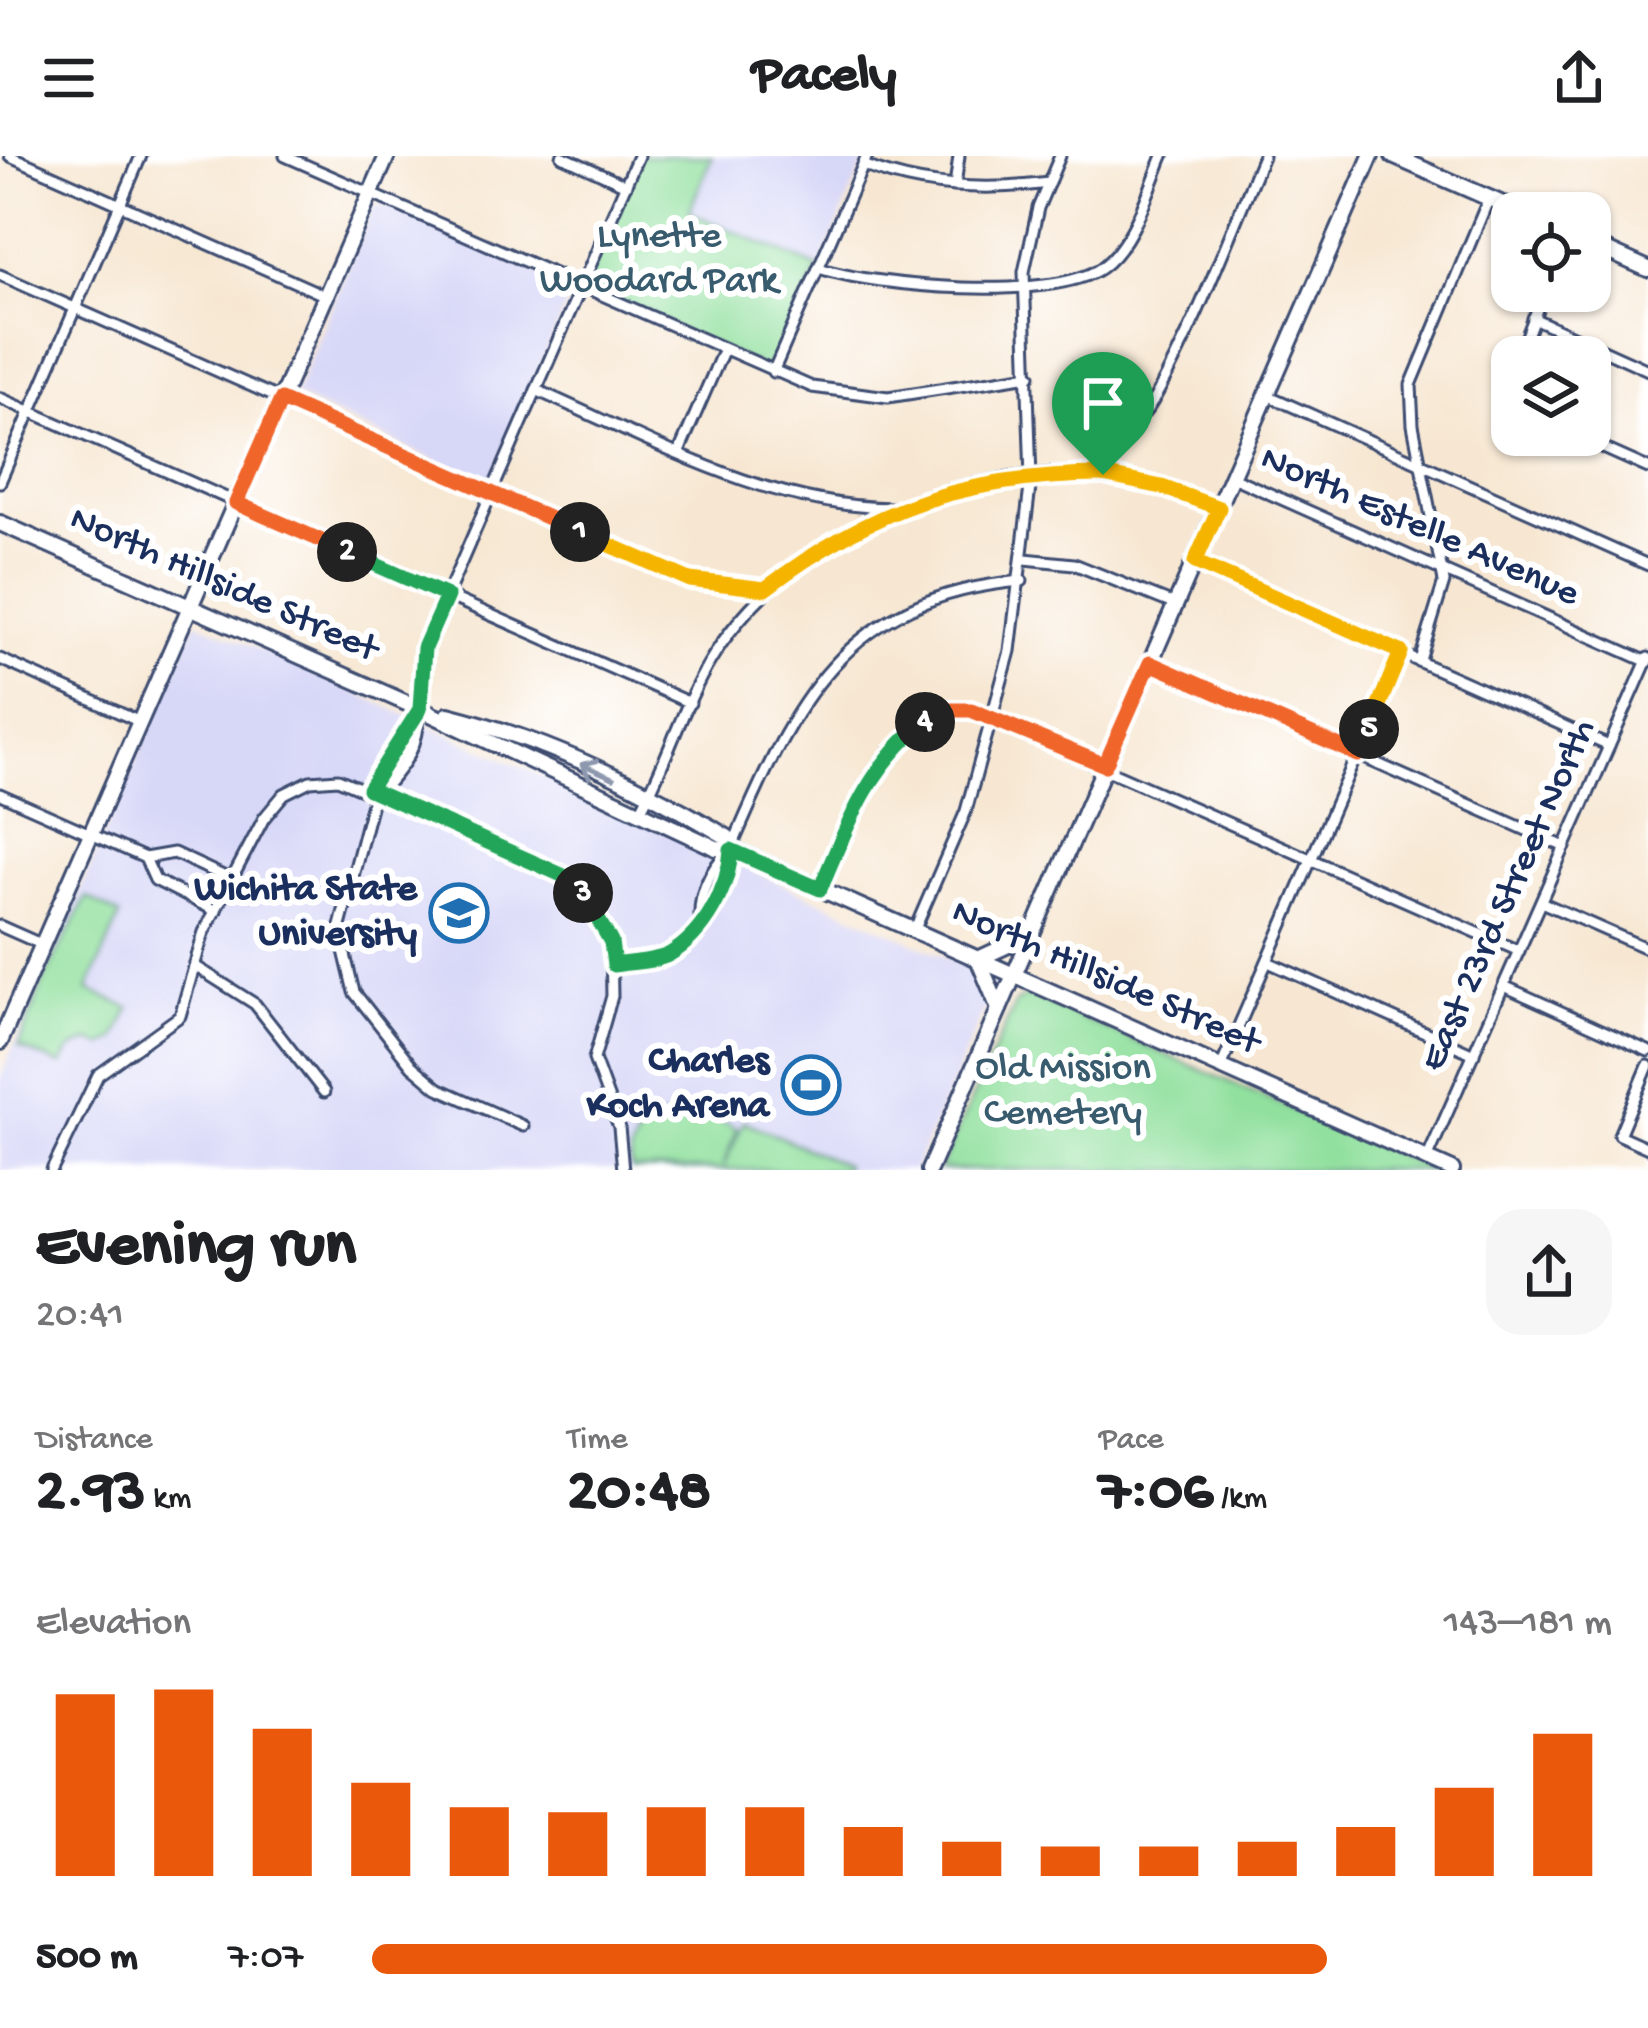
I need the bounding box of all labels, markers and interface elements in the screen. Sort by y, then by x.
icon: menu [36,45,102,111]
icon: share [1546,45,1612,111]
text: Pacely [752,46,896,110]
map controls [1491,192,1611,456]
button: locate [1491,192,1611,312]
park label: Lynette Woodard Park [540,215,782,306]
button: layers [1491,336,1611,456]
pin [1052,352,1154,475]
icon: arrive [1070,370,1136,436]
street label: North Estelle Avenue [1252,437,1586,619]
street label: North Hillside Street [62,497,387,676]
pin: 1 [550,502,610,562]
text: 1 [573,513,587,551]
pin: 2 [317,522,377,582]
text: 2 [339,533,355,571]
pin: 4 [895,692,955,752]
pin: 5 [1339,699,1399,759]
text: 4 [917,703,933,741]
text: 5 [1360,710,1378,748]
street label: East 23rd Street North [1412,713,1608,1079]
one-way arrow [580,759,616,781]
pin: 3 [553,863,613,923]
place label: Wichita State University [194,868,419,959]
text: 3 [574,874,592,912]
school or university icon: Wichita State University [428,882,490,944]
street label: North Hillside Street [944,890,1269,1069]
place label: Charles Koch Arena [586,1040,771,1131]
park label: Old Mission Cemetery [975,1047,1151,1138]
sports icon: Charles Koch Arena [780,1054,842,1116]
button: share [1486,1209,1612,1335]
text: Evening run [36,1210,356,1288]
text: 20:41 [36,1294,124,1340]
text: Distance [36,1422,153,1460]
text: Time [567,1422,628,1460]
text: Pace [1099,1422,1163,1460]
text: 2.93 [36,1460,145,1530]
text: 20:48 [567,1460,711,1530]
text: 7:06 [1099,1460,1213,1530]
text: km [145,1481,191,1519]
text: /km [1213,1481,1267,1519]
text: Elevation [36,1602,191,1648]
text: 143–181 m [1444,1602,1612,1648]
text: 500 m [36,1936,138,1982]
text: 7:07 [228,1936,303,1982]

